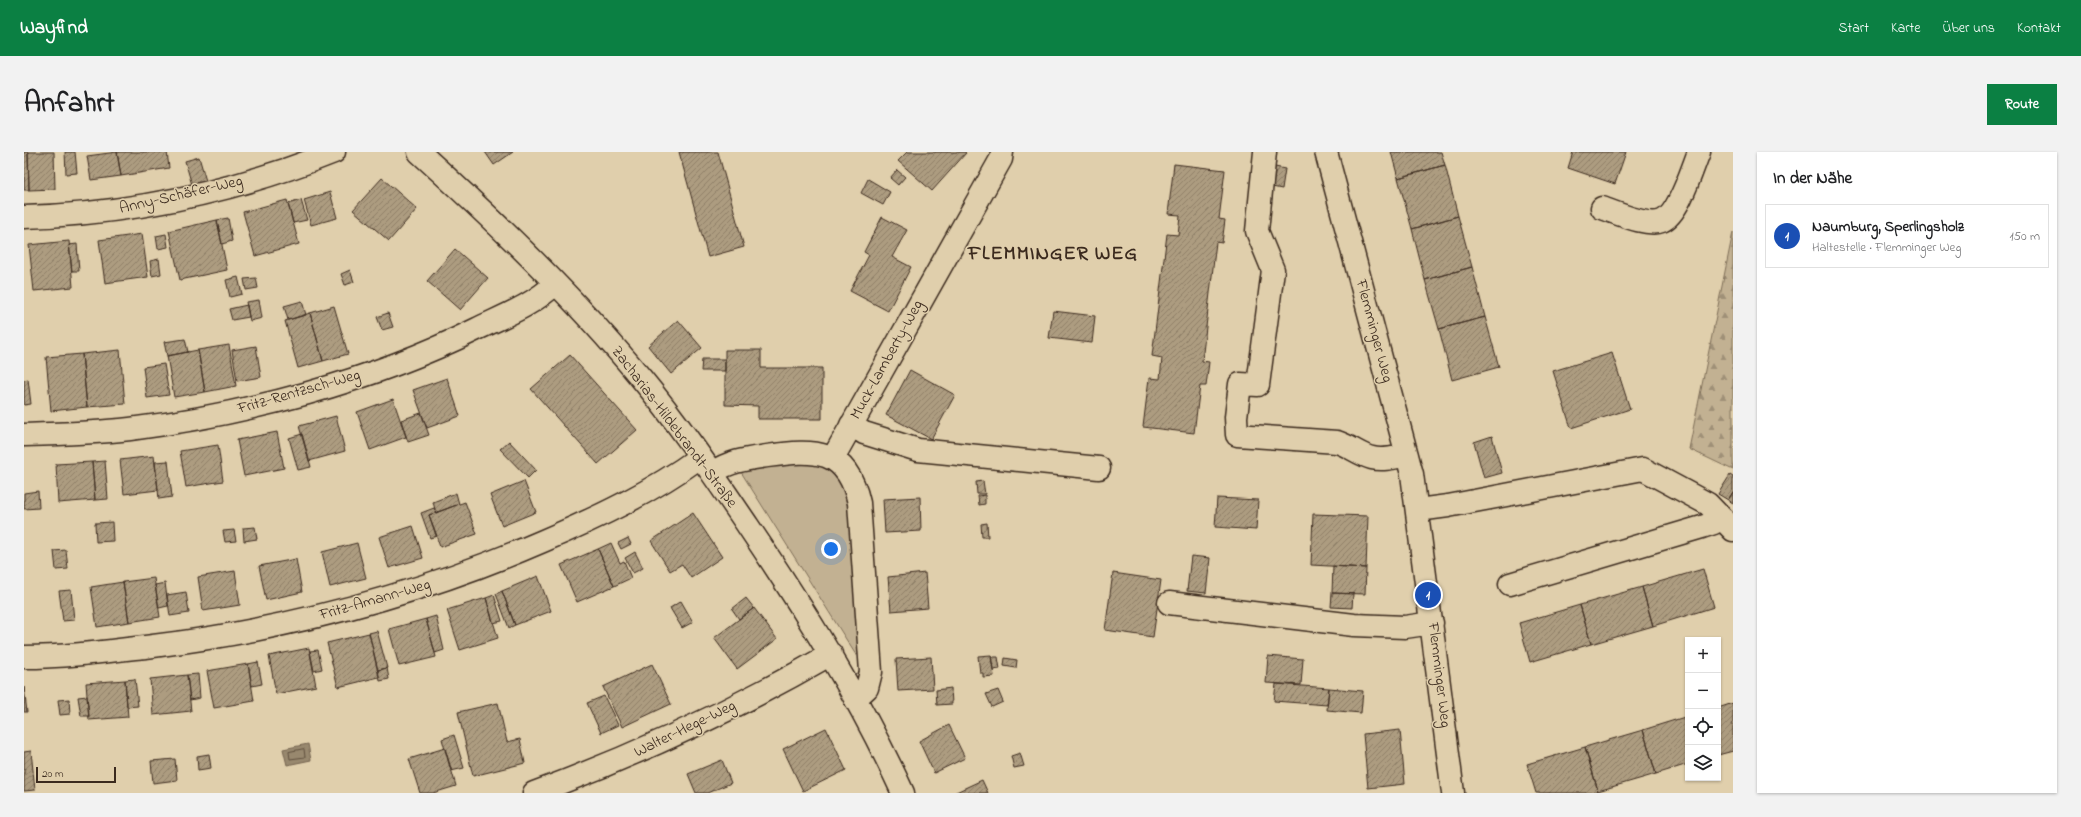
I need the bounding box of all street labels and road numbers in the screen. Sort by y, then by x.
street label: Anny-Schäfer-Weg [117,169,245,221]
street label: Flemminger Weg [1348,276,1399,385]
street label: Muck-Lamberty-Weg [844,296,930,424]
street label: Zacharias-Hildebrandt-Straße [605,341,744,514]
street label: Fritz-Rentzsch-Weg [234,363,363,421]
street label: Fritz-Amann-Weg [316,573,433,628]
street label: Flemminger Weg [1421,620,1457,729]
street label: Walter-Hege-Weg [630,694,740,764]

